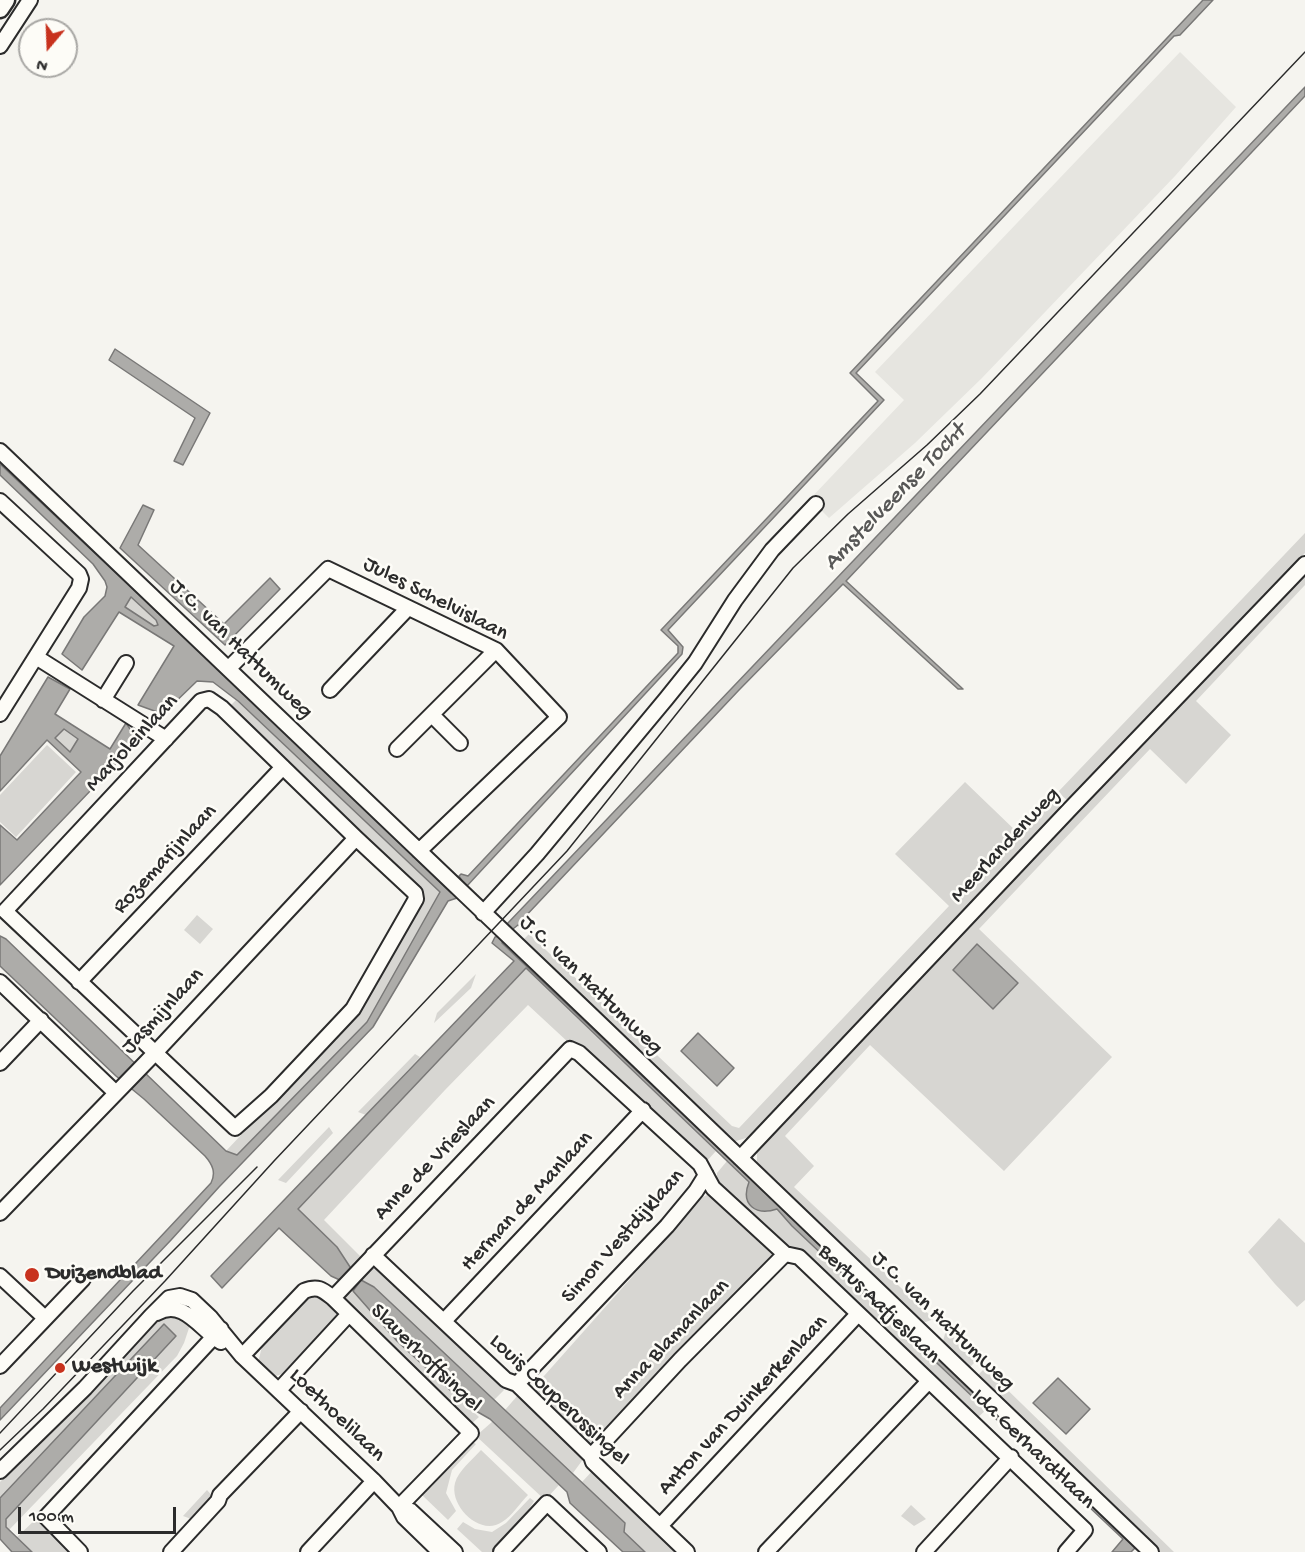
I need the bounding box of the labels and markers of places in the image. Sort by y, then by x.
place label: Duizendblad [46,1262,161,1288]
marker: Duizendblad [23,1266,41,1284]
place label: Westwijk [72,1355,157,1381]
marker: Westwijk [53,1361,67,1375]

